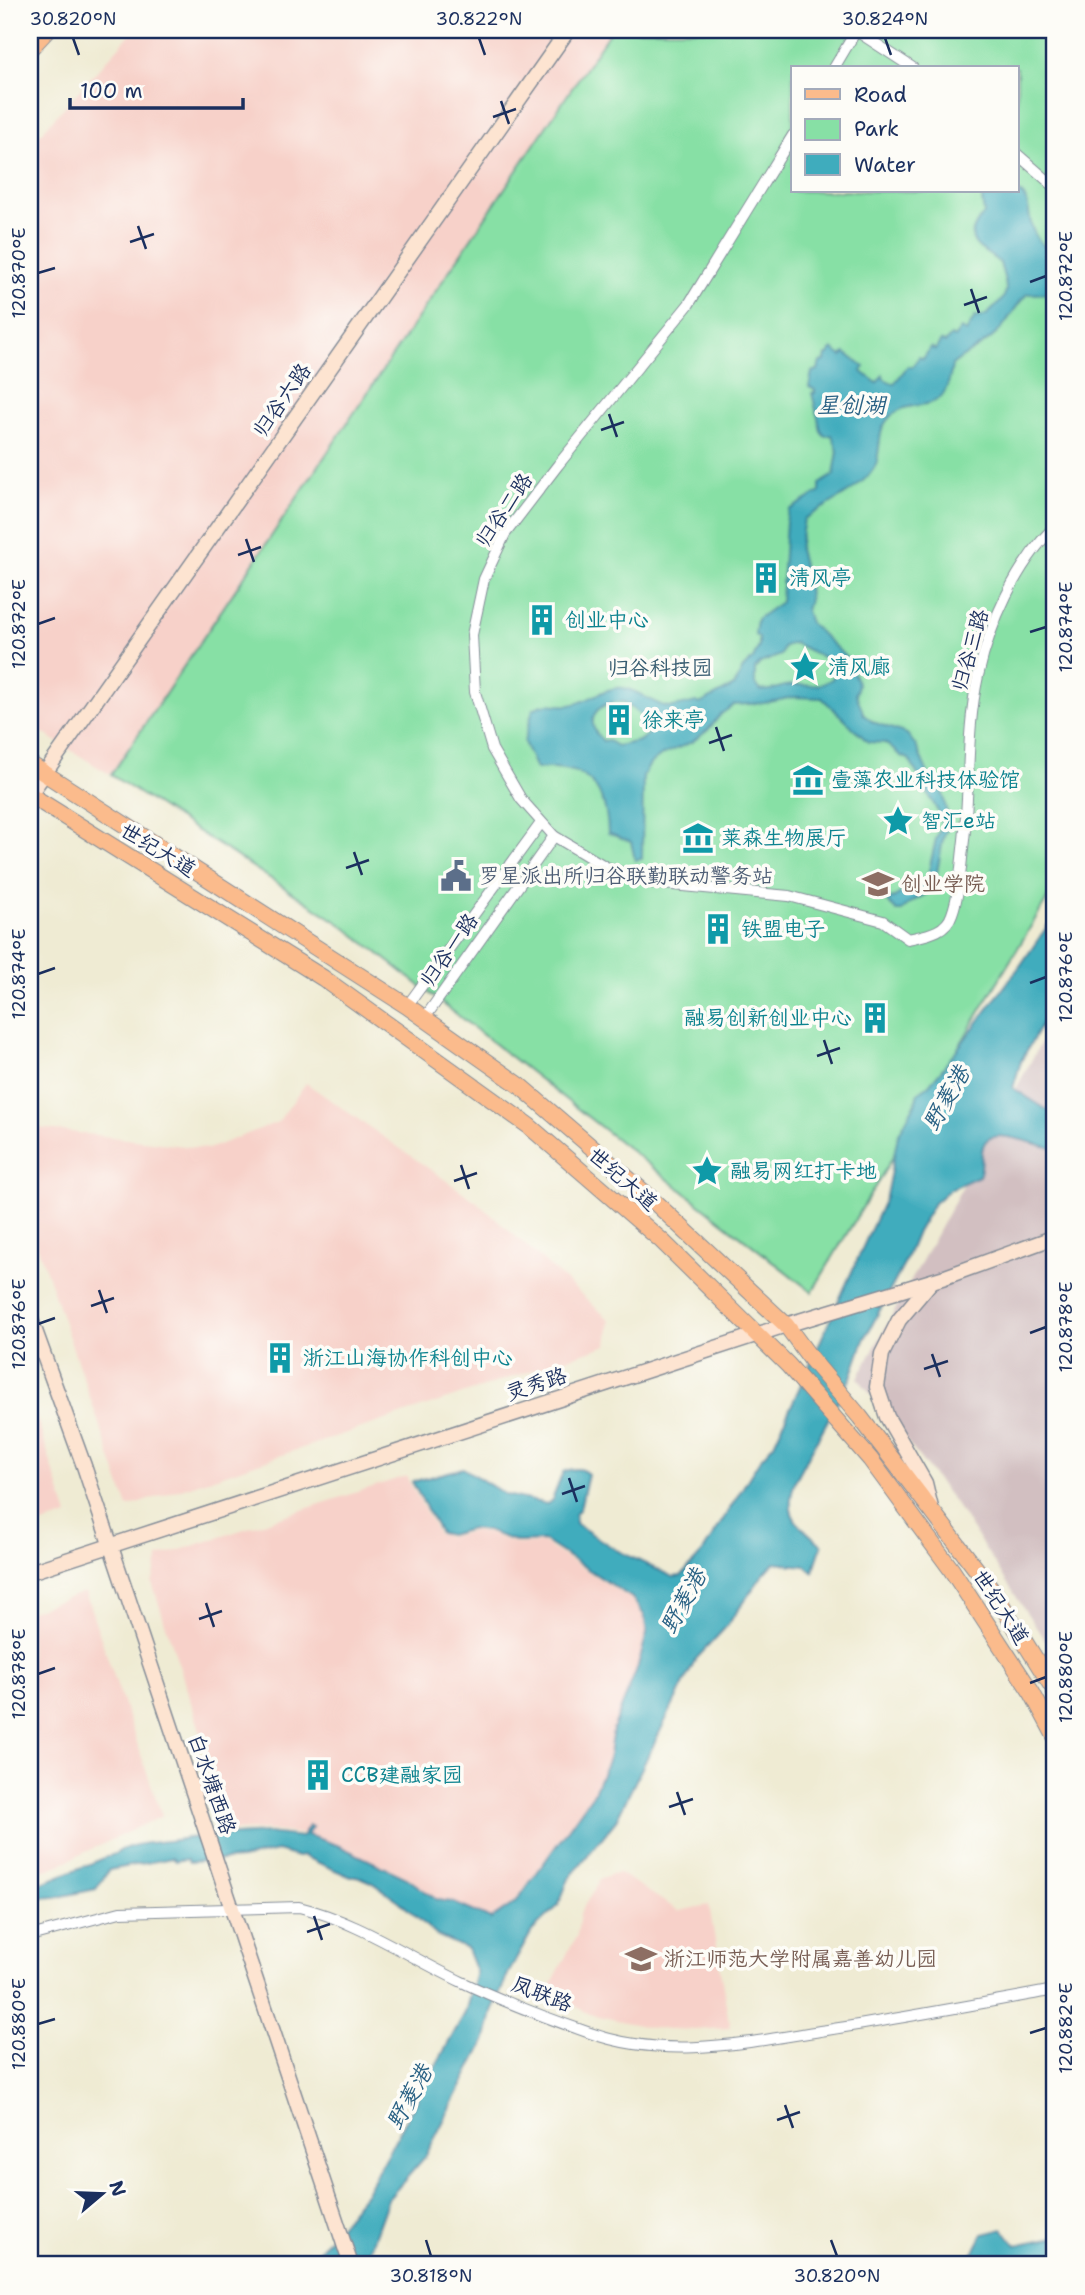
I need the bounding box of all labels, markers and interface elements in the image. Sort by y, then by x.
text: 30.820°N [29,7,117,31]
text: 30.822°N [436,7,522,31]
text: 30.824°N [842,7,928,31]
scale bar [70,66,243,110]
legend [791,66,1018,192]
text: 100 m [80,77,143,105]
text: Road [854,81,907,109]
text: Park [854,115,899,143]
text: Water [854,151,916,179]
text: 120.870°E [7,227,31,319]
text: 120.872°E [1054,231,1078,321]
street label: 归谷六路 [246,358,318,442]
water label: 星创湖 [817,390,888,420]
street label: 归谷二路 [469,467,539,553]
building icon: 清风亭 [749,561,783,595]
place label: 清风亭 [789,564,852,592]
text: 120.872°E [7,579,31,669]
text: 120.874°E [1054,582,1078,672]
building icon: 创业中心 [525,603,559,637]
place label: 创业中心 [565,606,649,634]
street label: 归谷三路 [945,606,995,694]
place icon: 清风廊 [788,650,822,684]
place label: 清风廊 [828,653,891,681]
park label: 归谷科技园 [608,654,713,682]
building icon: 徐来亭 [602,703,636,737]
place label: 徐来亭 [642,706,705,734]
museum icon: 壹藻农业科技体验馆 [791,763,825,797]
place label: 壹藻农业科技体验馆 [831,766,1020,794]
place icon: 智汇e站 [881,804,915,838]
place label: 智汇e站 [921,807,996,835]
street label: 世纪大道 [115,816,201,884]
museum icon: 莱森生物展厅 [681,821,715,855]
place label: 莱森生物展厅 [721,824,847,852]
public building icon: 罗星派出所归谷联勤联动警务站 [439,859,473,893]
place label: 罗星派出所归谷联勤联动警务站 [479,862,773,890]
school or university icon: 创业学院 [861,867,895,901]
place label: 创业学院 [901,870,985,898]
street label: 归谷一路 [413,908,485,992]
building icon: 铁盟电子 [701,912,735,946]
place label: 铁盟电子 [741,915,825,943]
text: 120.874°E [7,929,31,1019]
text: 120.876°E [1054,932,1078,1022]
building icon: 融易创新创业中心 [858,1001,892,1035]
place label: 融易创新创业中心 [684,1004,852,1032]
water label: 野菱港 [916,1059,977,1135]
street label: 世纪大道 [582,1141,664,1217]
place icon: 融易网红打卡地 [690,1154,724,1188]
place label: 融易网红打卡地 [730,1157,877,1185]
text: 120.876°E [7,1279,31,1369]
text: 120.878°E [1054,1282,1078,1372]
building icon: 浙江山海协作科创中心 [263,1341,297,1375]
place label: 浙江山海协作科创中心 [303,1344,513,1372]
street label: 灵秀路 [502,1361,570,1407]
water label: 野菱港 [653,1562,714,1638]
street label: 世纪大道 [966,1564,1036,1650]
text: 120.878°E [7,1629,31,1719]
text: 120.880°E [1054,1631,1078,1723]
street label: 白水塘西路 [182,1730,242,1838]
building icon: CCB建融家园 [301,1758,335,1792]
place label: CCB建融家园 [341,1761,463,1789]
school or university icon: 浙江师范大学附属嘉善幼儿园 [624,1942,658,1976]
place label: 浙江师范大学附属嘉善幼儿园 [664,1945,937,1973]
street label: 凤联路 [508,1970,576,2018]
text: 120.880°E [7,1978,31,2070]
text: 120.882°E [1054,1982,1078,2074]
water label: 野菱港 [379,2058,440,2134]
north arrow [66,2158,136,2228]
text: N [103,2177,132,2200]
text: 30.818°N [390,2264,472,2288]
text: 30.820°N [793,2264,881,2288]

